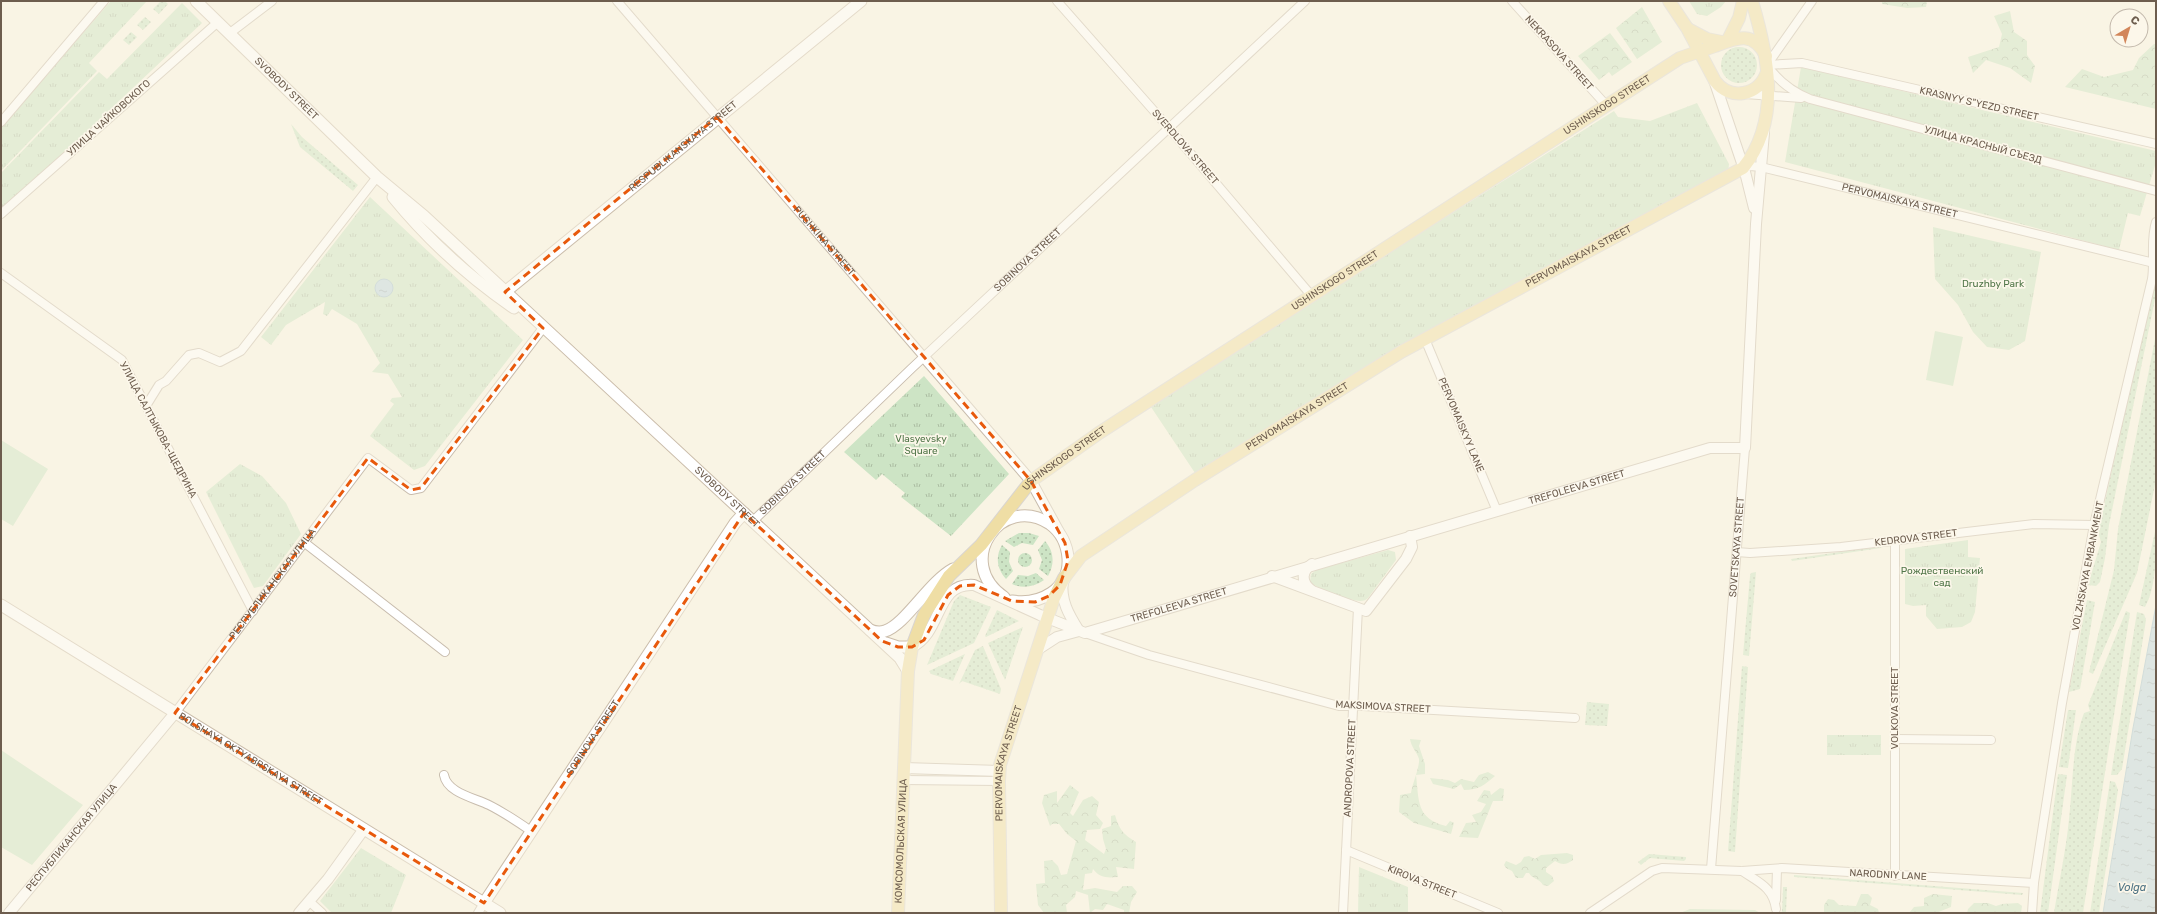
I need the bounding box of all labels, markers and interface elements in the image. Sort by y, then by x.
north arrow [2109,8,2149,48]
street label: NEKRASOVA STREET [1522,13,1596,93]
text: С [2128,13,2142,28]
street label: SVOBODY STREET [252,55,321,123]
street label: USHINSKOGO STREET [1561,72,1653,137]
street label: УЛИЦА ЧАЙКОВСКОГО [65,77,153,159]
street label: KRASNYY S"YEZD STREET [1918,84,2040,124]
street label: RESPUBLIKANSKAYA STREET [626,99,740,194]
street label: SVERDLOVA STREET [1149,107,1221,187]
street label: УЛИЦА КРАСНЫЙ СЪЕЗД [1923,124,2043,166]
street label: PERVOMAISKAYA STREET [1841,181,1959,221]
street label: PUSHKINA STREET [791,204,857,278]
street label: PERVOMAISKAYA STREET [1524,223,1634,290]
street label: SOBINOVA STREET [992,226,1064,294]
street label: USHINSKOGO STREET [1289,248,1381,313]
park label: Druzhby Park [1962,278,2025,290]
street label: УЛИЦА САЛТЫКОВА-ЩЕДРИНА [117,360,199,500]
street label: PERVOMAISKYY LANE [1436,376,1486,474]
street label: PERVOMAISKAYA STREET [1244,380,1351,453]
street label: USHINSKOGO STREET [1020,424,1109,493]
park label: Vlasyevsky Square [895,433,947,457]
street label: SOBINOVA STREET [757,448,828,517]
street label: SVOBODY STREET [692,464,762,531]
street label: TREFOLEEVA STREET [1527,467,1627,507]
street label: SOVETSKAYA STREET [1727,496,1747,598]
street label: VOLZHSKAYA EMBANKMENT [2070,500,2106,632]
street label: РЕСПУБЛИКАНСКАЯ УЛИЦА [227,526,319,642]
street label: KEDROVA STREET [1874,527,1958,549]
park label: Рождественский сад [1901,565,1983,589]
street label: TREFOLEEVA STREET [1129,585,1229,625]
street label: VOLKOVA STREET [1889,667,1901,749]
street label: SOBINOVA STREET [564,698,622,778]
street label: MAKSIMOVA STREET [1335,699,1431,715]
street label: PERVOMAISKAYA STREET [993,704,1025,821]
street label: BOLSHAYA OKTYABRSKAYA STREET [176,710,325,808]
street label: ANDROPOVA STREET [1341,718,1359,817]
street label: КОМСОМОЛЬСКАЯ УЛИЦА [892,778,910,904]
street label: РЕСПУБЛИКАНСКАЯ УЛИЦА [23,781,120,894]
street label: KIROVA STREET [1386,863,1458,901]
street label: NARODNIY LANE [1849,867,1927,883]
water label: Volga [2118,881,2147,894]

